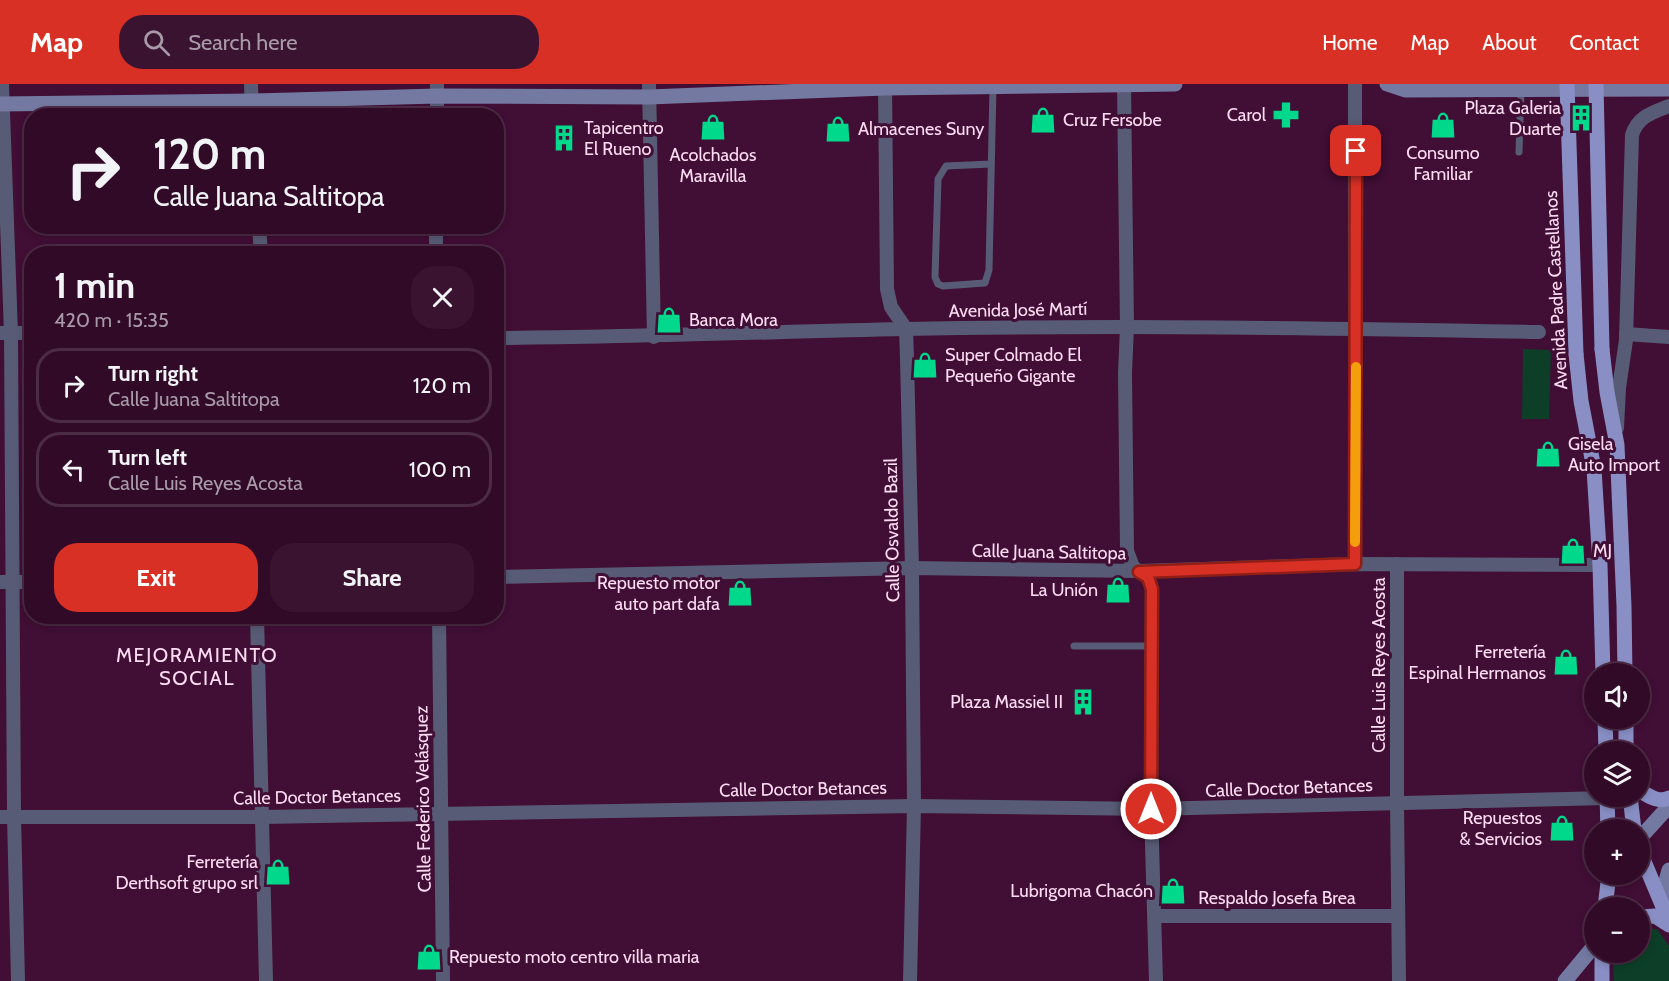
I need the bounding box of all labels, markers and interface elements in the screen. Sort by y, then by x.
search box [119,15,539,69]
text: Map [30,25,83,59]
icon: search [140,26,173,59]
text: Search here [188,29,297,56]
text: Home [1322,30,1378,55]
text: Map [1411,30,1449,55]
text: About [1482,30,1536,55]
text: Contact [1569,30,1639,55]
place label: Plaza Galeria Duarte [1464,97,1561,140]
pharmacy icon: Carol [1271,100,1301,130]
building icon: Plaza Galeria Duarte [1566,103,1596,133]
place label: Carol [1227,104,1267,126]
shop icon: Cruz Fersobe [1028,105,1058,135]
place label: Cruz Fersobe [1063,109,1162,131]
shop icon: Consumo Familiar [1428,110,1458,140]
shop icon: Acolchados Maravilla [698,112,728,142]
shop icon: Almacenes Suny [823,114,853,144]
place label: Tapicentro El Rueno [584,117,664,160]
place label: Almacenes Suny [858,118,984,140]
building icon: Tapicentro El Rueno [549,123,579,153]
pin [1330,125,1381,176]
text: 120 m [153,128,266,180]
icon: right [54,132,132,210]
icon: arrive [1339,134,1372,167]
place label: Consumo Familiar [1406,142,1480,185]
place label: Acolchados Maravilla [670,144,756,187]
text: Calle Juana Saltitopa [153,180,385,213]
street label: Avenida Padre Castellanos [1540,190,1572,390]
text: 1 min [54,263,135,307]
button: close [411,266,474,329]
street label: Avenida José Martí [949,298,1088,322]
shop icon: Banca Mora [654,305,684,335]
text: 420 m · 15:35 [54,308,169,332]
place label: Banca Mora [689,309,778,331]
place label: Super Colmado El Pequeño Gigante [945,344,1082,387]
shop icon: Super Colmado El Pequeño Gigante [910,350,940,380]
text: Turn right [108,360,198,387]
icon: right [57,369,90,402]
text: 120 m [413,372,471,399]
text: Calle Juana Saltitopa [108,387,280,411]
place label: Gisela Auto Import [1568,433,1660,476]
shop icon: Gisela Auto Import [1533,439,1563,469]
text: Turn left [108,444,187,471]
icon: left [57,453,90,486]
text: 100 m [409,456,471,483]
street label: Calle Osvaldo Bazil [880,457,904,602]
text: Calle Luis Reyes Acosta [108,471,303,495]
shop icon: MJ [1558,536,1588,566]
street label: Calle Juana Saltitopa [972,540,1127,564]
place label: MJ [1593,540,1612,562]
button: Exit [54,543,258,612]
button: Share [270,543,474,612]
place label: Repuesto motor auto part dafa [597,572,720,615]
shop icon: La Unión [1103,575,1133,605]
street label: Calle Luis Reyes Acosta [1368,577,1390,753]
shop icon: Repuesto motor auto part dafa [725,578,755,608]
place label: La Unión [1030,579,1098,601]
place label: Ferretería Espinal Hermanos [1409,641,1546,684]
district label: MEJORAMIENTO SOCIAL [116,643,278,690]
shop icon: Ferretería Espinal Hermanos [1551,647,1581,677]
map controls [1584,663,1650,963]
button: sound [1584,663,1650,729]
building icon: Plaza Massiel II [1068,687,1098,717]
place label: Plaza Massiel II [950,691,1063,713]
street label: Calle Federico Velásquez [410,705,436,892]
button: layers [1584,741,1650,807]
street label: Calle Doctor Betances [1205,774,1373,802]
street label: Calle Doctor Betances [719,777,887,801]
position arrow [1119,777,1183,841]
street label: Calle Doctor Betances [233,785,401,809]
place label: Repuestos & Servicios [1460,807,1542,850]
shop icon: Repuestos & Servicios [1547,813,1577,843]
button: + [1584,819,1650,885]
place label: Ferretería Derthsoft grupo srl [116,851,259,894]
shop icon: Ferretería Derthsoft grupo srl [263,857,293,887]
shop icon: Lubrigoma Chacón [1158,876,1188,906]
place label: Lubrigoma Chacón [1010,880,1153,902]
street label: Respaldo Josefa Brea [1198,887,1356,909]
button: − [1584,897,1650,963]
shop icon: Repuesto moto centro villa maria [414,942,444,972]
place label: Repuesto moto centro villa maria [449,946,700,968]

